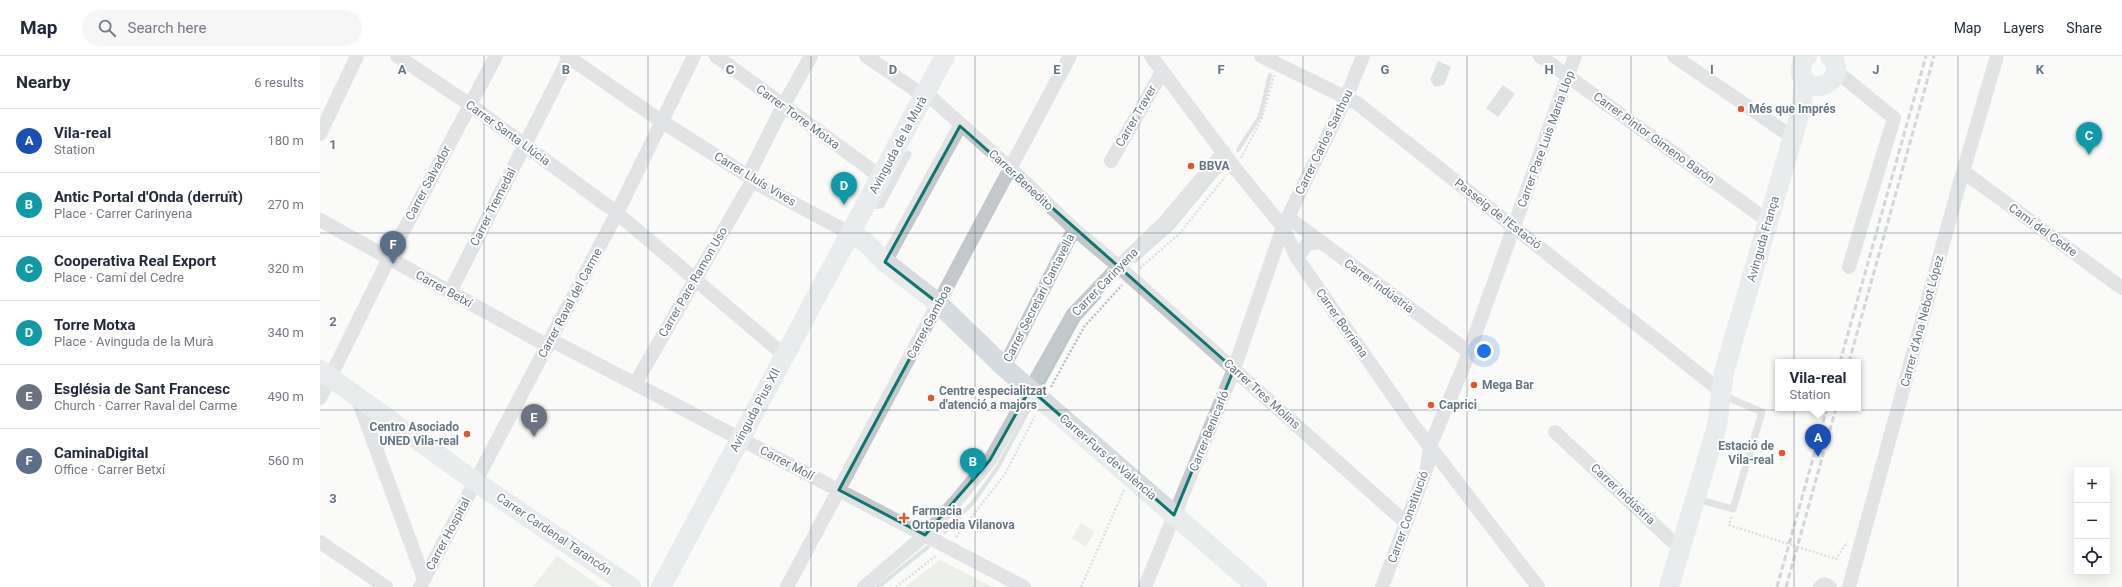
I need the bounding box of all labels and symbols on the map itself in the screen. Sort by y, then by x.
text: A [398,62,407,77]
text: B [562,62,570,77]
text: C [726,62,735,77]
text: D [889,62,897,77]
text: E [1053,62,1061,77]
text: F [1217,62,1225,77]
text: G [1381,62,1390,77]
text: H [1544,62,1554,77]
text: I [1710,62,1714,77]
text: J [1872,62,1880,77]
text: K [2036,62,2045,77]
street label: Carrer Pare Luis María Llop [1515,68,1577,209]
street label: Carrer Torre Motxa [753,82,843,152]
street label: Carrer Traver [1113,83,1159,149]
street label: Carrer Carlos Sarthou [1292,87,1356,197]
street label: Carrer Pintor Gimeno Barón [1591,89,1717,187]
street label: Avinguda de la Murà [866,94,930,196]
street label: Carrer Santa Llúcia [463,98,553,168]
place label: Més que Imprés [1749,102,1836,116]
marker: Més que Imprés [1736,104,1746,114]
pin: C [2076,122,2102,155]
text: 1 [329,137,337,152]
street label: Carrer Salvador [403,143,453,223]
street label: Carrer Benedito [986,147,1056,214]
street label: Carrer Lluís Vives [712,149,798,209]
place label: BBVA [1199,159,1231,173]
marker: BBVA [1186,161,1196,171]
street label: Carrer Tremedal [467,166,519,248]
pin: D [831,172,857,205]
street label: Passeig de l'Estació [1452,176,1544,252]
street label: Avinguda França [1744,194,1782,284]
street label: Camí del Cedre [2006,201,2080,259]
street label: Carrer Pare Ramon Uso [656,224,730,340]
pin: F [380,231,406,264]
street label: Carrer Secretari Cantavella [1001,232,1077,364]
street label: Carrer Carinyena [1069,245,1141,319]
street label: Carrer Raval del Carme [535,246,605,360]
street label: Carrer d'Ana Nebot López [1898,254,1946,388]
street label: Carrer Indústria [1341,256,1417,316]
street label: Carrer Betxí [413,268,476,311]
street label: Carrer Gamboa [904,283,954,361]
street label: Carrer Borriana [1313,286,1371,360]
text: 2 [329,314,337,329]
your location [1474,341,1494,361]
street label: Carrer Tres Molins [1221,356,1303,432]
street label: Avinguda Pius XII [727,366,783,454]
place label: Mega Bar [1482,378,1534,392]
marker: Mega Bar [1469,380,1479,390]
place label: Centre especialitzat d'atenció a majors [939,384,1047,412]
street label: Carrer Benicarló [1186,388,1232,473]
marker: Centre especialitzat d'atenció a majors [926,393,936,403]
place label: Caprici [1439,398,1477,412]
marker: Caprici [1426,400,1436,410]
pin: E [521,404,547,437]
street label: Carrer Furs de València [1057,411,1159,503]
place label: Centro Asociado UNED Vila-real [370,420,459,448]
pin: A [1805,424,1831,457]
marker: Centro Asociado UNED Vila-real [462,429,472,439]
place label: Estació de Vila-real [1718,439,1775,467]
street label: Carrer Molí [758,443,817,484]
pin: B [960,448,986,481]
marker: Estació de Vila-real [1777,448,1787,458]
street label: Carrer Indústria [1588,461,1658,527]
street label: Carrer Constitució [1385,469,1431,565]
street label: Carrer Cardenal Tarancón [494,490,614,578]
text: 3 [329,491,337,506]
street label: Carrer Hospital [423,495,473,573]
place label: Farmacia Ortopedia Vilanova [912,504,1015,532]
marker: Farmacia Ortopedia Vilanova [899,513,909,523]

